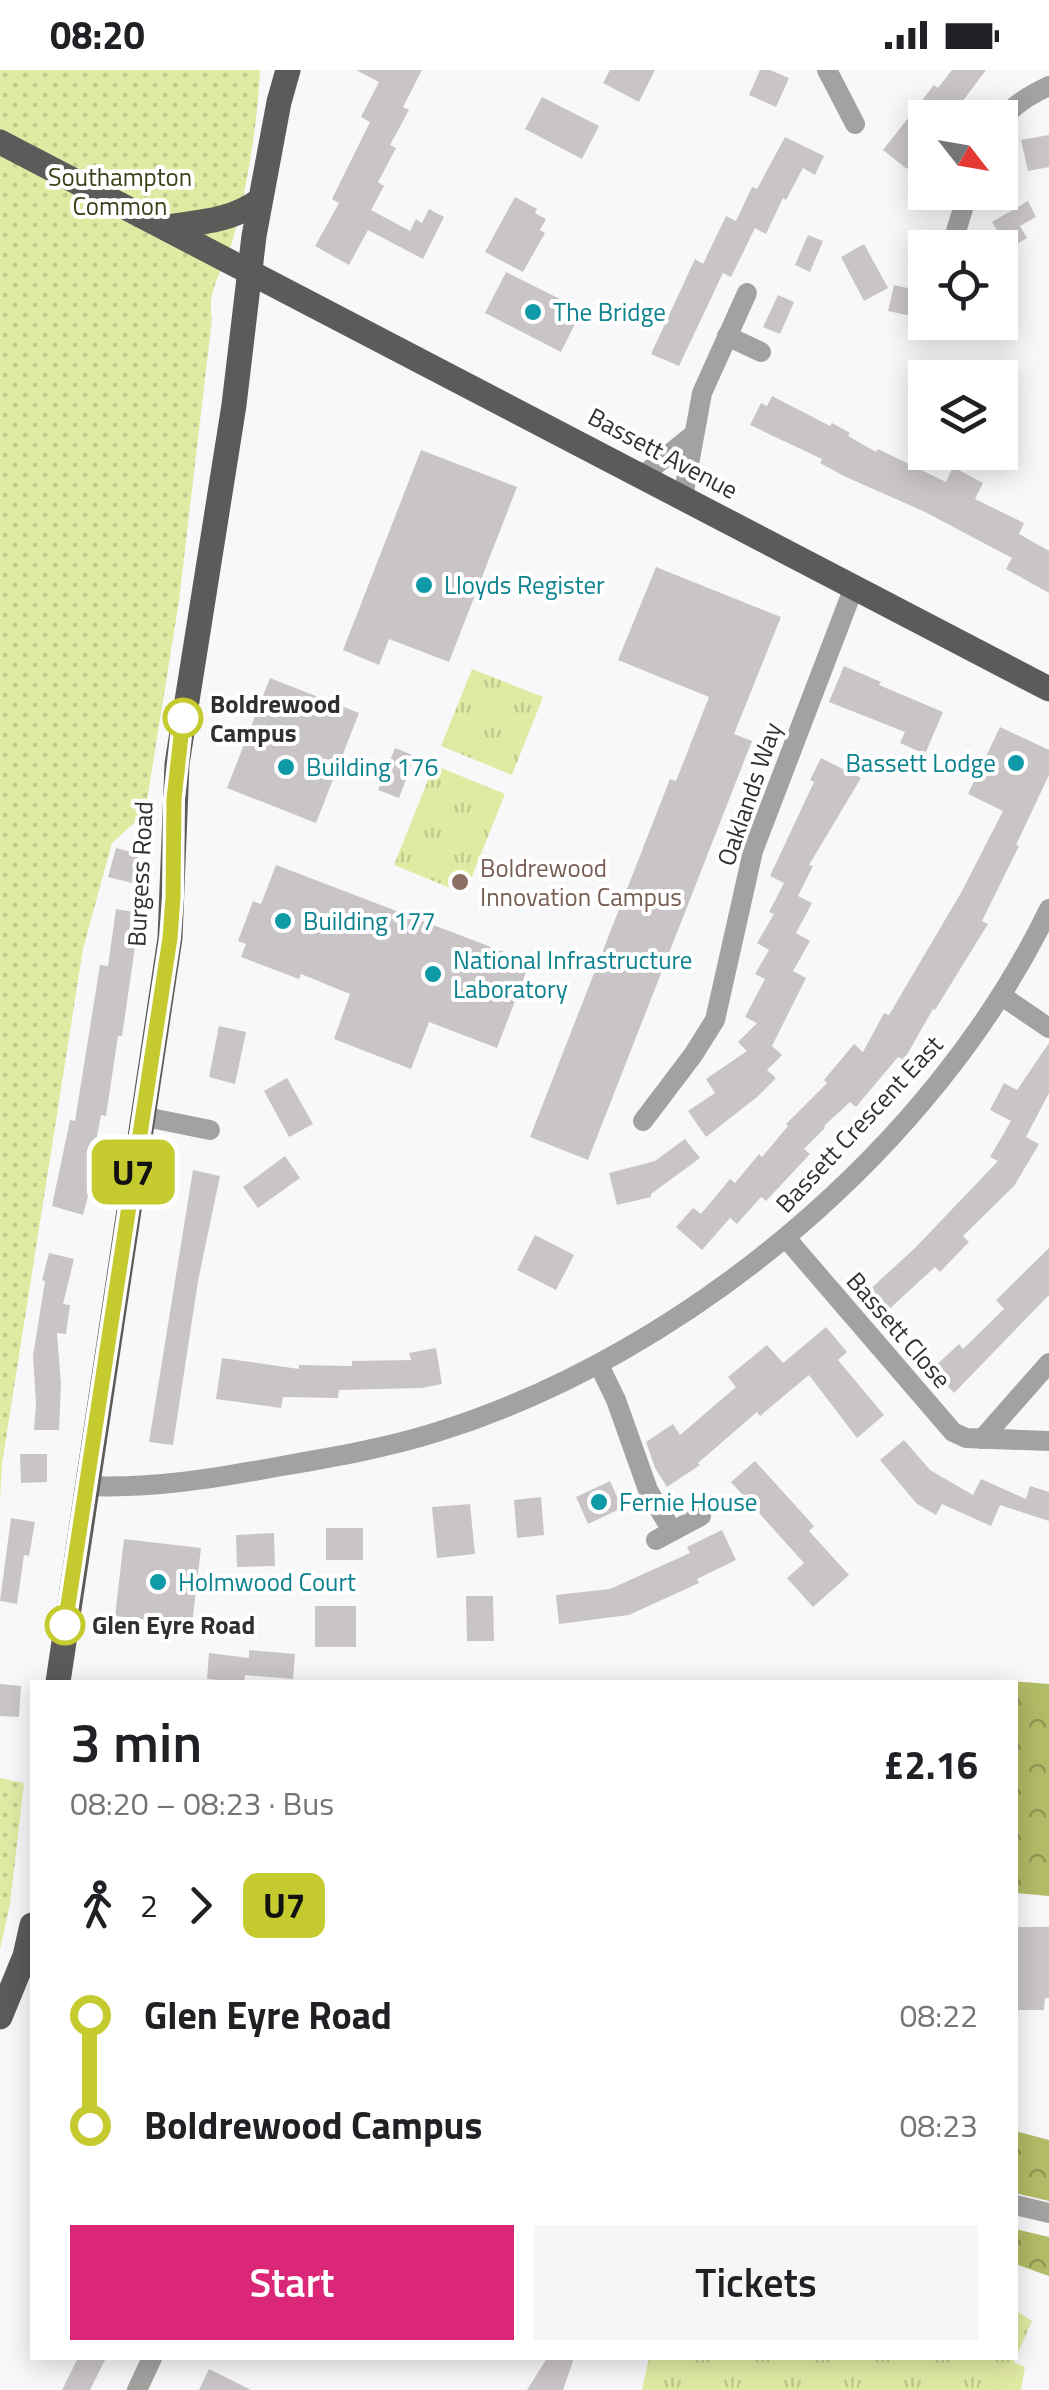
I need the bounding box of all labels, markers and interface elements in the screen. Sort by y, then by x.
text: 08:20 [50,6,145,64]
north arrow [908,100,1018,210]
map controls [908,100,1018,470]
park label: Southampton Common [48,158,192,225]
button: locate [908,230,1018,340]
place label: The Bridge [553,293,666,331]
marker: The Bridge [522,301,544,323]
button: layers [908,360,1018,470]
street label: Bassett Avenue [581,397,745,509]
place label: Lloyds Register [444,566,605,604]
marker: Lloyds Register [413,574,435,596]
place label: Boldrewood Campus [210,685,341,752]
marker: Boldrewood Campus [164,699,202,737]
street label: Oaklands Way [707,717,791,871]
place label: Bassett Lodge [845,744,996,782]
place label: Building 176 [306,748,438,786]
marker: Bassett Lodge [1005,752,1027,774]
marker: Building 176 [275,756,297,778]
street label: Burgess Road [117,800,163,948]
place label: Boldrewood Innovation Campus [480,849,682,916]
marker: Boldrewood Innovation Campus [449,871,471,893]
place label: Building 177 [303,902,435,940]
marker: Building 177 [272,910,294,932]
place label: National Infrastructure Laboratory [453,941,692,1008]
marker: National Infrastructure Laboratory [422,963,444,985]
street label: Bassett Crescent East [766,1027,952,1221]
line badge: U7 [88,1140,178,1204]
text: U7 [112,1145,154,1199]
street label: Bassett Close [838,1263,960,1397]
place label: Fernie House [619,1483,757,1521]
marker: Fernie House [588,1491,610,1513]
place label: Holmwood Court [178,1563,356,1601]
marker: Holmwood Court [147,1571,169,1593]
marker: Glen Eyre Road [46,1606,84,1644]
place label: Glen Eyre Road [92,1606,255,1644]
text: 3 min [70,1700,202,1783]
text: £2.16 [883,1736,978,1794]
text: 08:20 – 08:23 · Bus [70,1779,334,1827]
icon: walk [70,1878,125,1933]
icon: forward [173,1878,228,1933]
text: U7 [263,1878,305,1932]
text: 2 [140,1881,158,1929]
text: Glen Eyre Road [144,1986,392,2044]
text: 08:22 [899,1991,978,2039]
text: Boldrewood Campus [144,2096,483,2154]
text: 08:23 [899,2101,978,2149]
button: Start [70,2225,514,2340]
button: Tickets [534,2225,978,2340]

